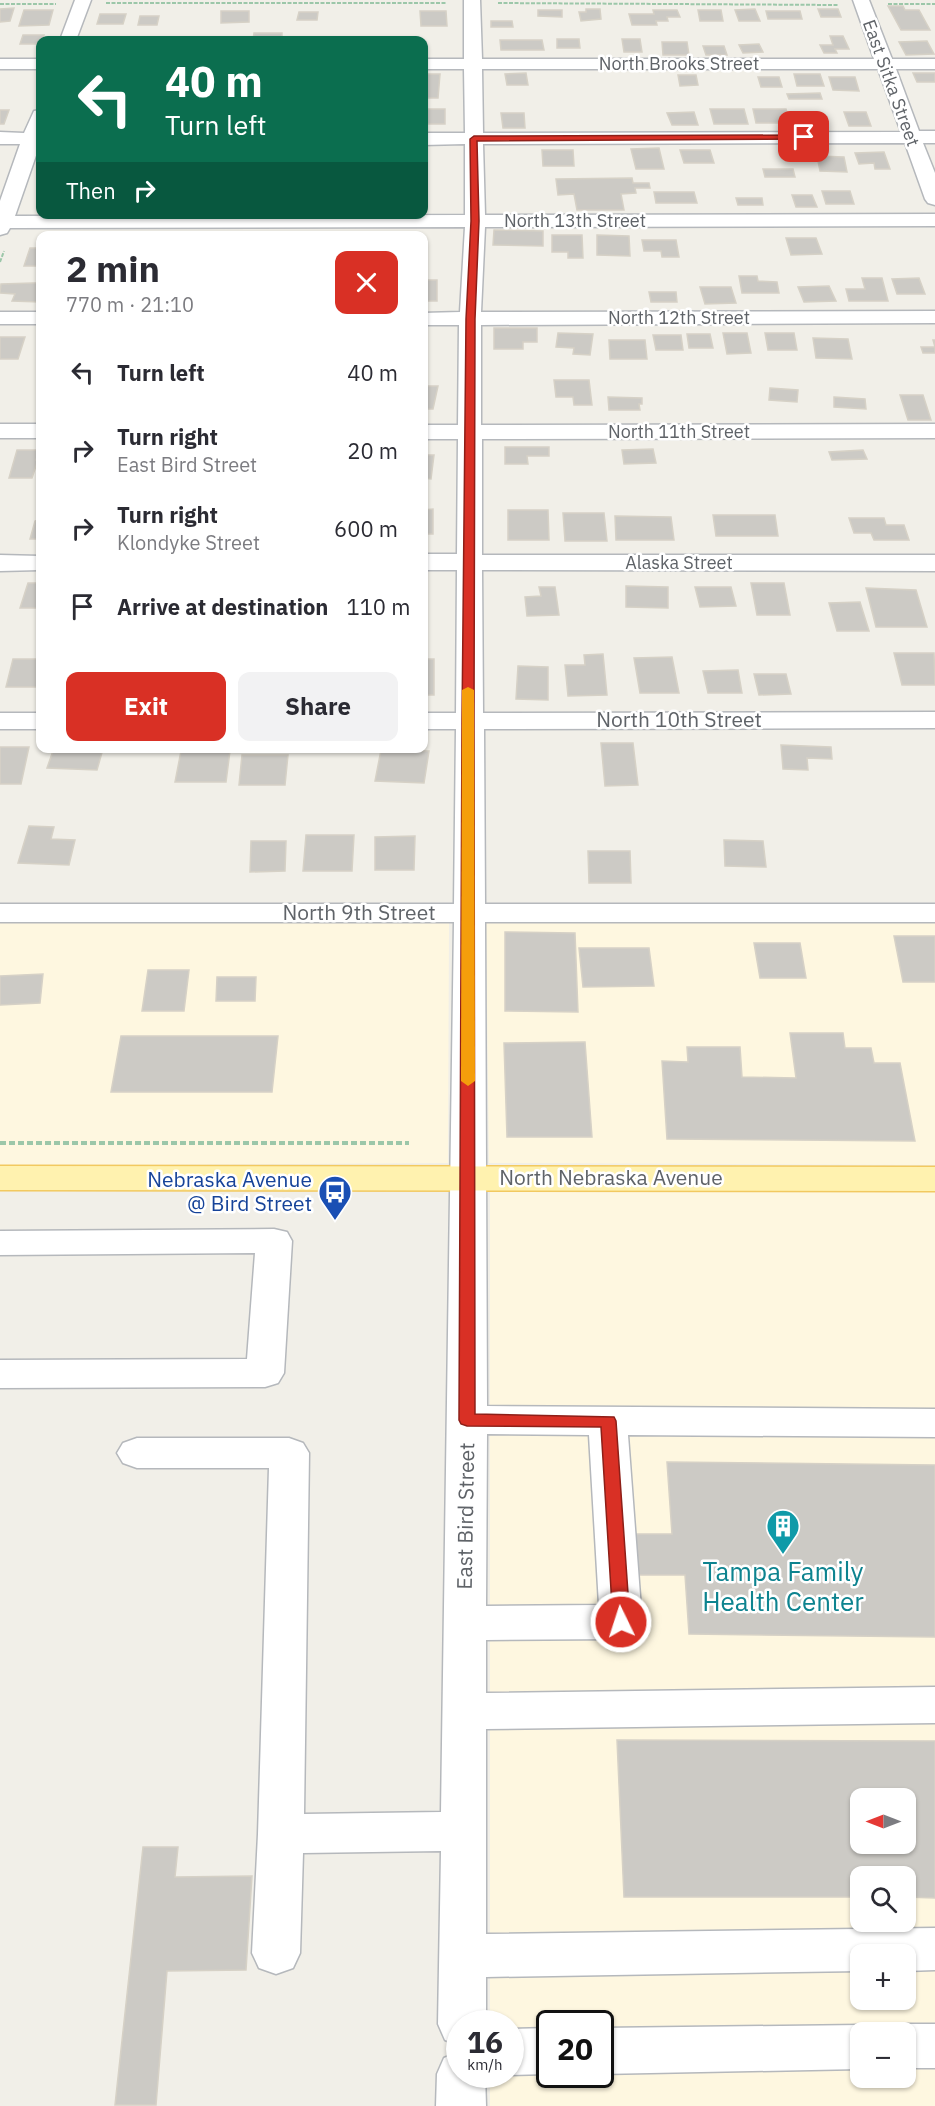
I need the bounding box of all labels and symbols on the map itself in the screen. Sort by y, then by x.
street label: East Sitka Street [858,16,925,149]
street label: North Brooks Street [599,52,759,75]
pin [778,111,829,162]
street label: North 13th Street [504,209,646,232]
street label: North 12th Street [608,306,750,329]
street label: North 11th Street [608,420,750,443]
street label: Alaska Street [625,551,733,574]
street label: North 10th Street [596,705,762,733]
street label: North 9th Street [282,898,436,926]
street label: North Nebraska Avenue [499,1163,723,1191]
place label: Nebraska Avenue @ Bird Street [147,1165,312,1217]
bus stop icon: Nebraska Avenue @ Bird Street [317,1174,353,1221]
street label: East Bird Street [450,1442,480,1590]
building icon: Tampa Family Health Center [765,1508,801,1555]
place label: Tampa Family Health Center [702,1554,864,1618]
position arrow [589,1590,653,1654]
north arrow [850,1788,916,1854]
speed limit sign: 20 [536,2010,614,2088]

